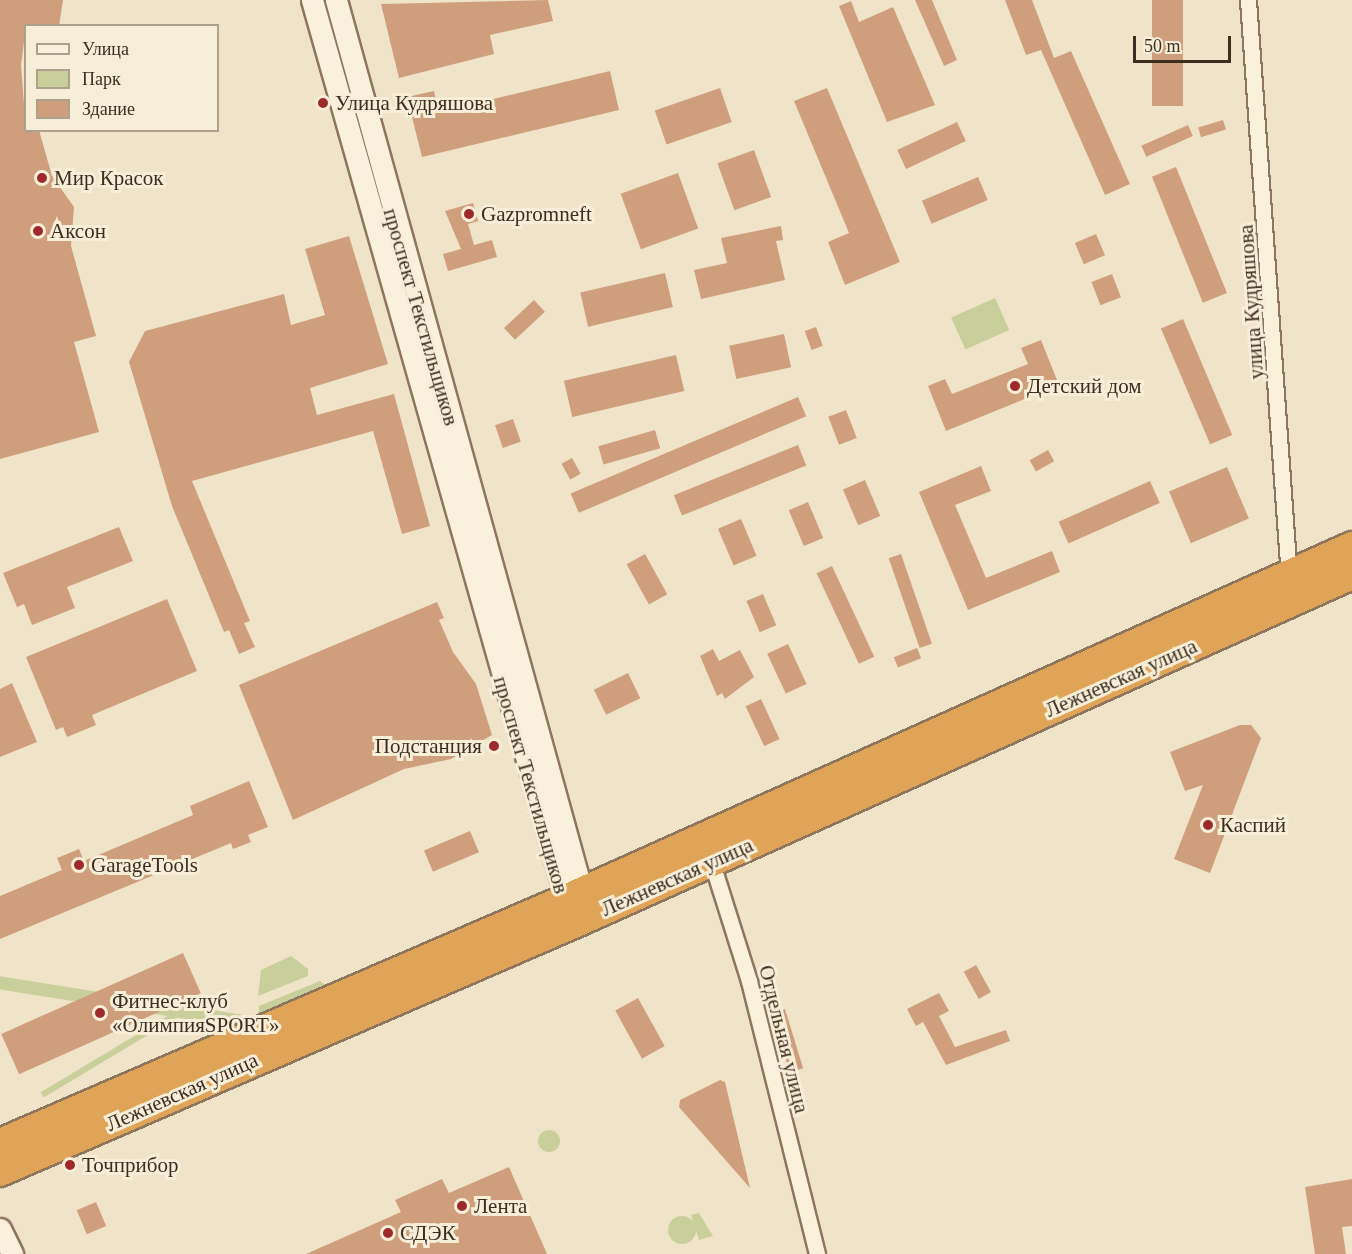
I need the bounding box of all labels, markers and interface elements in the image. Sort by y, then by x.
legend [24,24,219,132]
scale bar [1136,24,1234,62]
text: 50 m [1144,36,1181,56]
text: Улица [82,39,129,59]
text: Парк [82,69,121,89]
place label: Улица Кудряшова [335,90,493,116]
marker: Улица Кудряшова [316,96,330,110]
text: Здание [82,99,135,119]
place label: Мир Красок [54,165,164,191]
marker: Мир Красок [35,171,49,185]
place label: Gazpromneft [481,201,592,227]
street label: проспект Текстильщиков [378,205,464,429]
marker: Gazpromneft [462,207,476,221]
place label: Аксон [50,218,106,244]
marker: Аксон [31,224,45,238]
street label: улица Кудряшова [1233,224,1269,380]
place label: Детский дом [1027,373,1142,399]
marker: Детский дом [1008,379,1022,393]
street label: Лежневская улица [1041,633,1201,723]
street label: проспект Текстильщиков [488,673,574,897]
place label: Подстанция [375,733,482,759]
marker: Подстанция [487,739,501,753]
place label: Каспий [1220,812,1286,838]
marker: Каспий [1201,818,1215,832]
street label: Лежневская улица [597,832,757,922]
place label: GarageTools [91,852,198,878]
marker: GarageTools [72,858,86,872]
street label: Отдельная улица [753,962,815,1116]
place label: Фитнес-клуб «ОлимпияSPORT» [112,988,279,1038]
marker: Фитнес-клуб «ОлимпияSPORT» [93,1006,107,1020]
street label: Лежневская улица [102,1047,262,1137]
place label: Точприбор [82,1152,178,1178]
marker: Точприбор [63,1158,77,1172]
place label: Лента [474,1193,527,1219]
marker: Лента [455,1199,469,1213]
place label: СДЭК [400,1220,456,1246]
marker: СДЭК [381,1226,395,1240]

